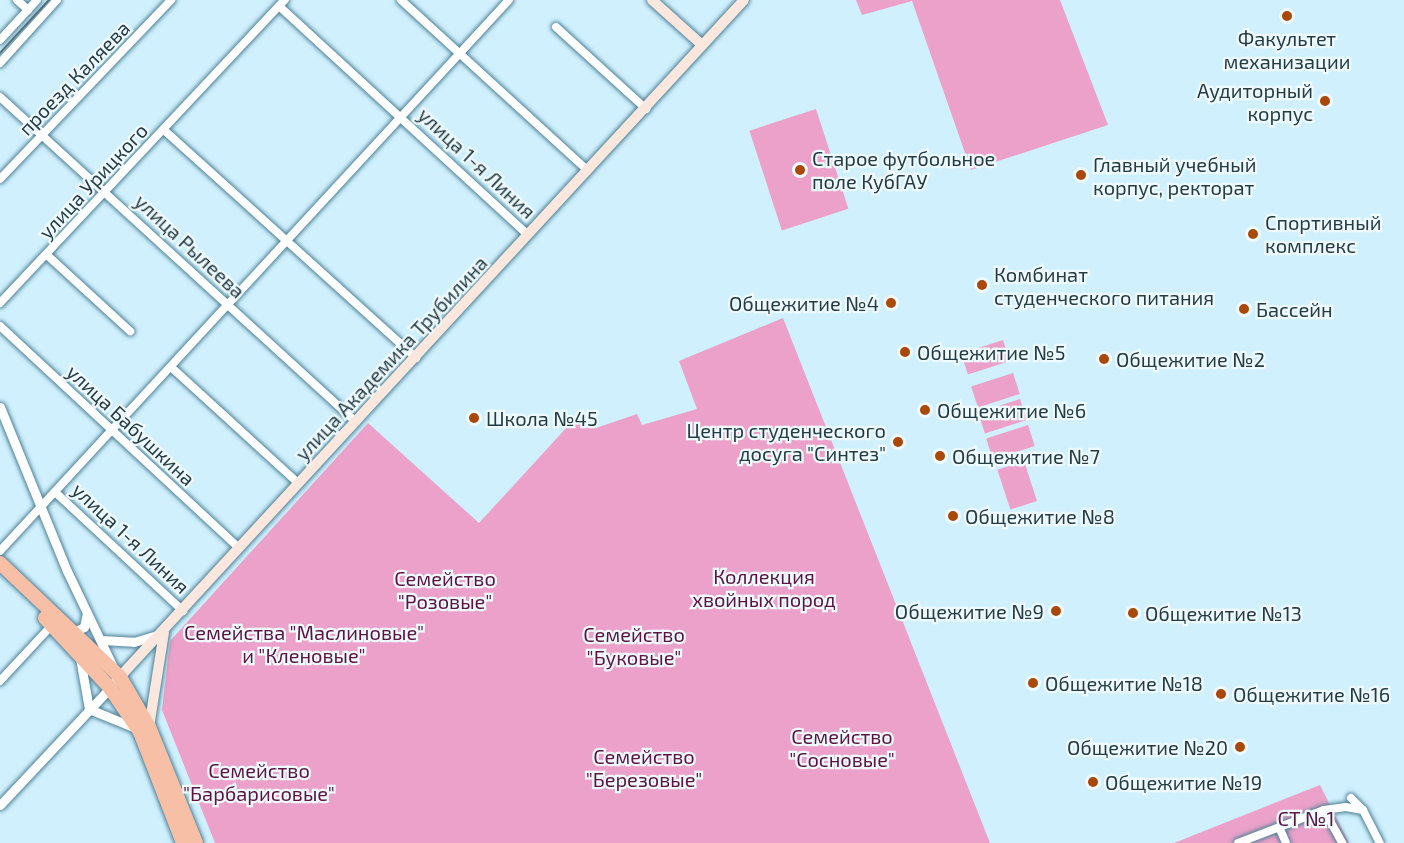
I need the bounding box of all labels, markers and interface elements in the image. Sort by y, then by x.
marker: Факультет механизации [1280,9,1294,23]
street label: проезд Каляева [13,16,135,140]
place label: Факультет механизации [1224,26,1350,73]
place label: Аудиторный корпус [1197,78,1313,125]
marker: Аудиторный корпус [1318,94,1332,108]
street label: улица 1-я Линия [413,103,541,223]
street label: улица Урицкого [33,118,153,244]
place label: Старое футбольное поле КубГАУ [812,146,995,193]
place label: Главный учебный корпус, ректорат [1093,152,1256,199]
marker: Старое футбольное поле КубГАУ [793,163,807,177]
marker: Главный учебный корпус, ректорат [1074,168,1088,182]
street label: улица Рылеева [130,189,250,303]
place label: Спортивный комплекс [1265,210,1381,257]
marker: Спортивный комплекс [1246,227,1260,241]
street label: улица Академика Трубилина [290,251,492,465]
place label: Комбинат студенческого питания [994,262,1214,309]
marker: Комбинат студенческого питания [975,278,989,292]
place label: Общежитие №4 [729,291,879,315]
marker: Общежитие №4 [884,296,898,310]
place label: Бассейн [1256,297,1333,321]
marker: Бассейн [1237,302,1251,316]
place label: Общежитие №5 [917,340,1065,364]
marker: Общежитие №5 [898,345,912,359]
place label: Общежитие №2 [1116,347,1265,371]
marker: Общежитие №2 [1097,352,1111,366]
street label: улица Бабушкина [62,359,200,491]
place label: Общежитие №6 [937,398,1086,422]
marker: Общежитие №6 [918,403,932,417]
place label: Школа №45 [486,406,598,430]
marker: Школа №45 [467,411,481,425]
place label: Центр студенческого досуга "Синтез" [686,418,886,465]
marker: Центр студенческого досуга "Синтез" [891,435,905,449]
place label: Общежитие №7 [952,444,1100,468]
marker: Общежитие №7 [933,449,947,463]
street label: улица 1-я Линия [67,478,195,598]
place label: Общежитие №8 [965,504,1115,528]
marker: Общежитие №8 [946,509,960,523]
park label: Коллекция хвойных пород [692,564,836,611]
park label: Семейство "Розовые" [394,566,496,613]
place label: Общежитие №9 [895,599,1044,623]
place label: Общежитие №13 [1145,601,1302,625]
marker: Общежитие №9 [1049,604,1063,618]
marker: Общежитие №13 [1126,606,1140,620]
park label: Семейства "Маслиновые" и "Кленовые" [184,621,424,668]
park label: Семейство "Буковые" [583,623,685,670]
place label: Общежитие №18 [1045,671,1203,695]
marker: Общежитие №18 [1026,676,1040,690]
place label: Общежитие №16 [1233,682,1390,706]
marker: Общежитие №16 [1214,687,1228,701]
park label: Семейство "Сосновые" [789,724,895,771]
place label: Общежитие №20 [1067,735,1228,759]
marker: Общежитие №20 [1233,740,1247,754]
park label: Семейство "Березовые" [586,744,702,791]
park label: Семейство "Барбарисовые" [183,759,335,806]
place label: Общежитие №19 [1105,770,1262,794]
marker: Общежитие №19 [1086,775,1100,789]
park label: СТ №1 [1278,806,1334,830]

